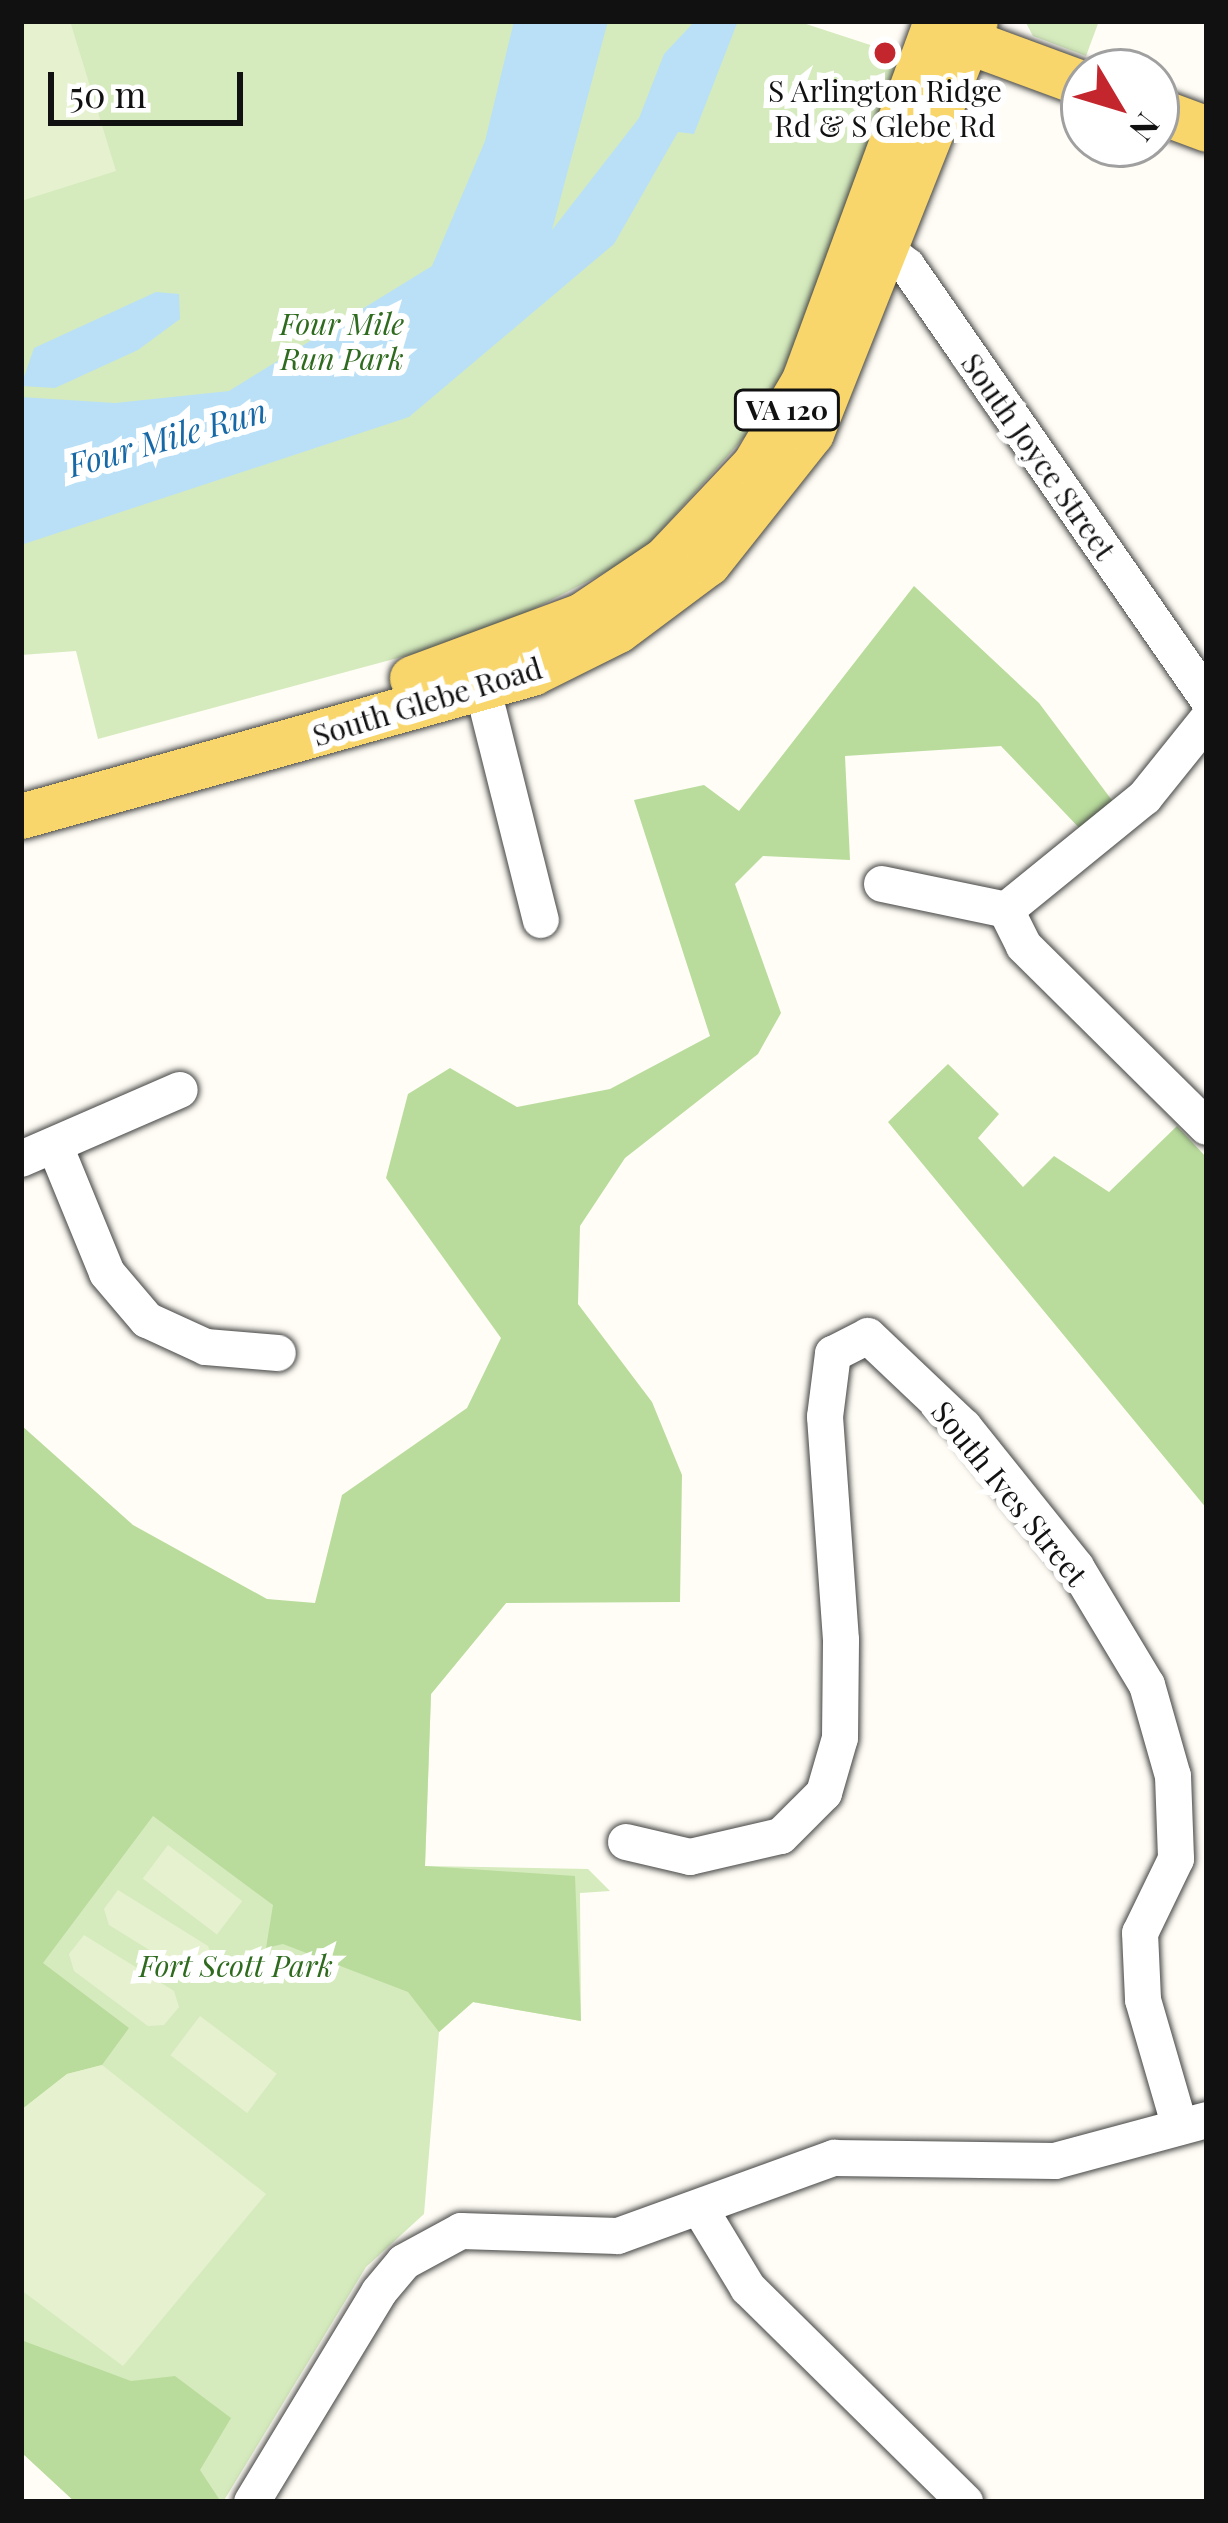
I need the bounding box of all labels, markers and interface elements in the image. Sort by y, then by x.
marker: S Arlington Ridge Rd & S Glebe Rd [872,40,898,66]
scale bar [54,48,249,122]
north arrow [1060,48,1180,168]
text: 50 m [69,69,146,117]
place label: S Arlington Ridge Rd & S Glebe Rd [768,72,1002,142]
text: N [1121,105,1171,151]
park label: Four Mile Run Park [280,305,404,376]
street label: South Joyce Street [954,346,1124,566]
road number: VA 120 [733,389,841,431]
water label: Four Mile Run [63,390,271,484]
street label: South Glebe Road [308,649,546,753]
street label: South Ives Street [925,1394,1095,1592]
park label: Fort Scott Park [139,1947,333,1983]

